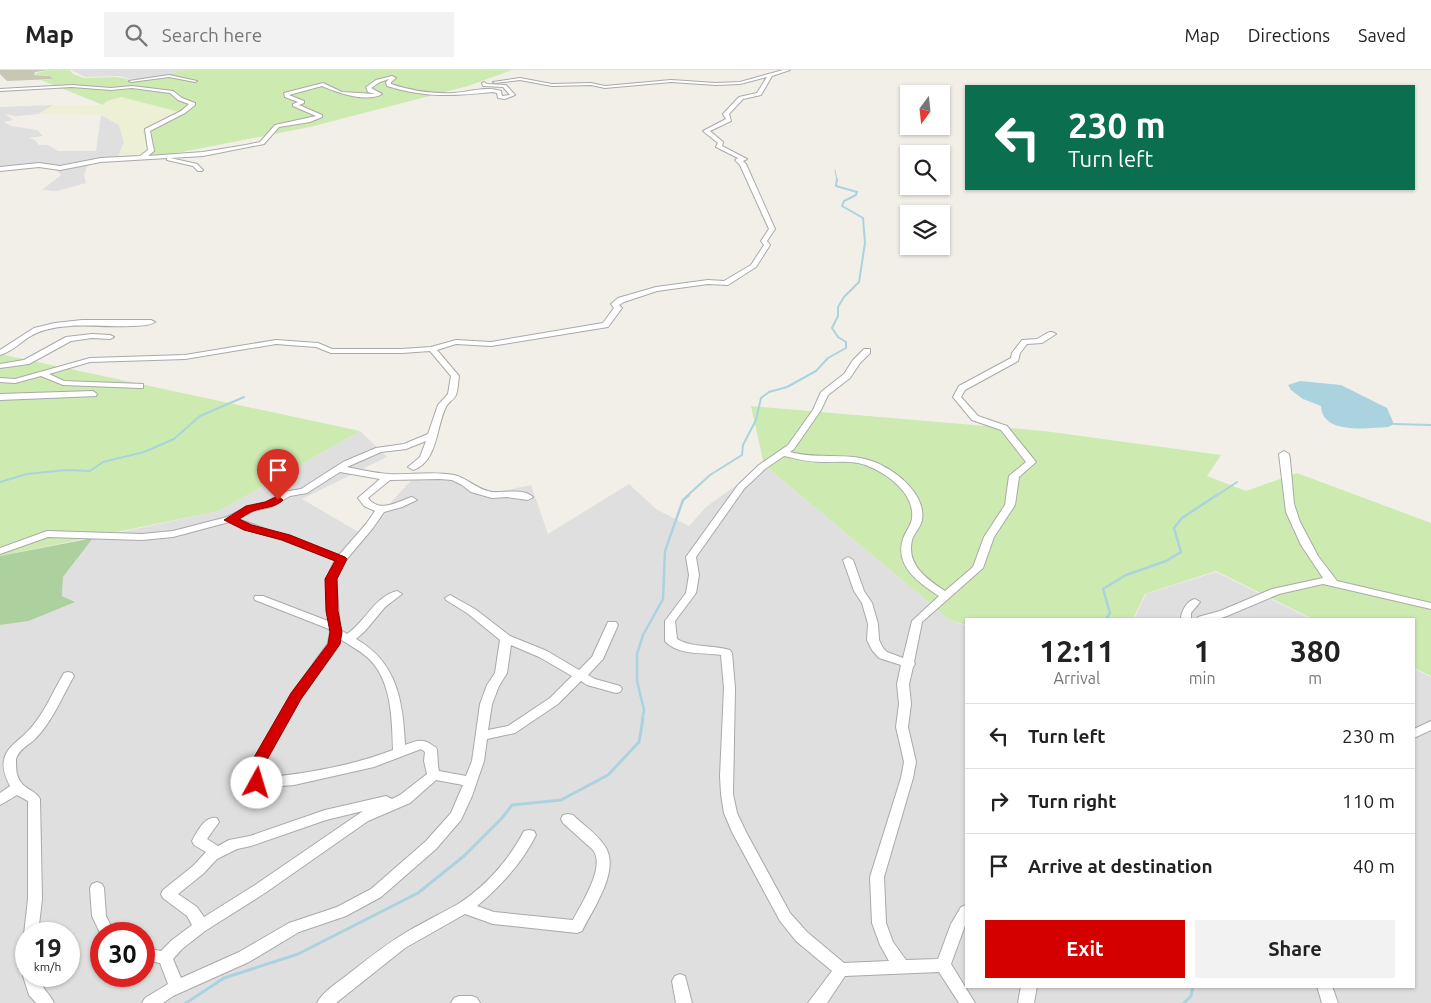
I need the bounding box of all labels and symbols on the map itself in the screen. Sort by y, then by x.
north arrow [900,85,950,135]
pin [257,449,299,500]
position arrow [230,756,282,808]
speed limit sign: 30 [90,922,155,987]

